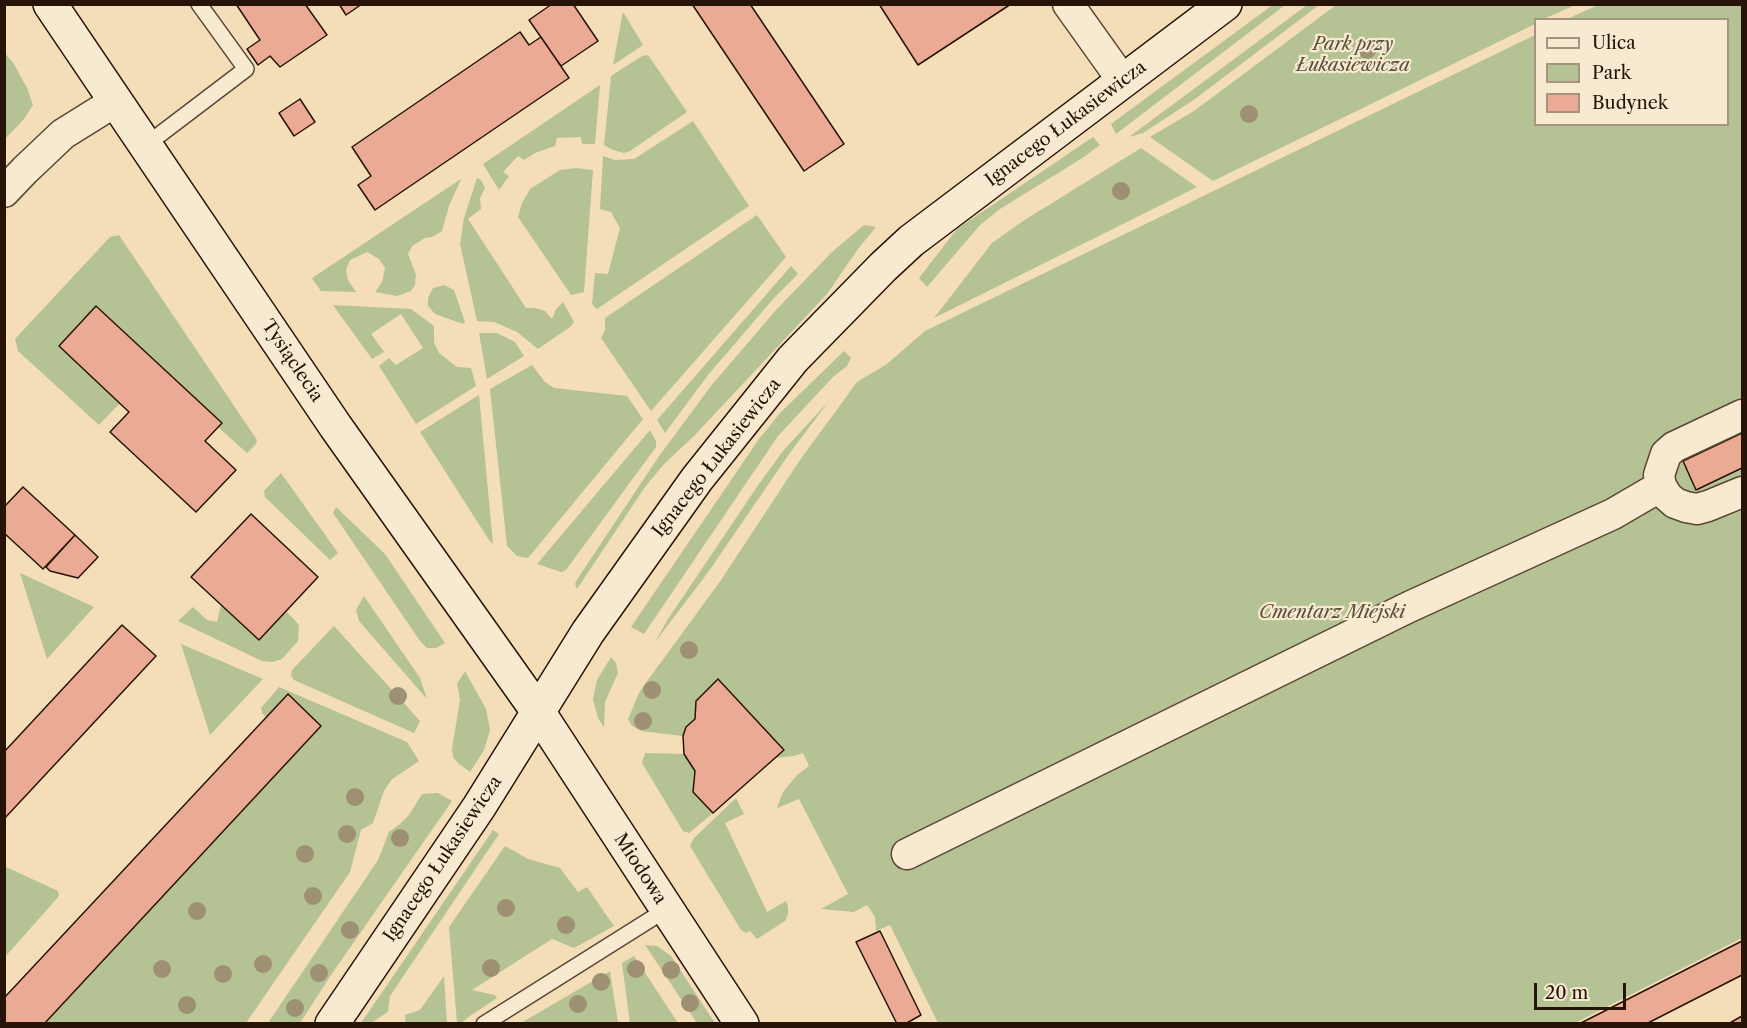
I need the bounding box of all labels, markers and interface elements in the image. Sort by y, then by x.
legend [1534,18,1729,126]
text: Ulica [1592,32,1636,54]
park label: Park przy Łukasiewicza [1296,34,1410,76]
street label: Ignacego Łukasiewicza [981,56,1151,192]
text: Park [1592,62,1631,84]
text: Budynek [1592,92,1668,114]
street label: Tysiąclecia [257,316,327,406]
street label: Ignacego Łukasiewicza [648,374,786,542]
park label: Cmentarz Miejski [1259,602,1405,624]
street label: Ignacego Łukasiewicza [379,772,507,946]
street label: Miodowa [609,830,671,908]
scale bar [1537,971,1628,1009]
text: 20 m [1545,982,1588,1004]

